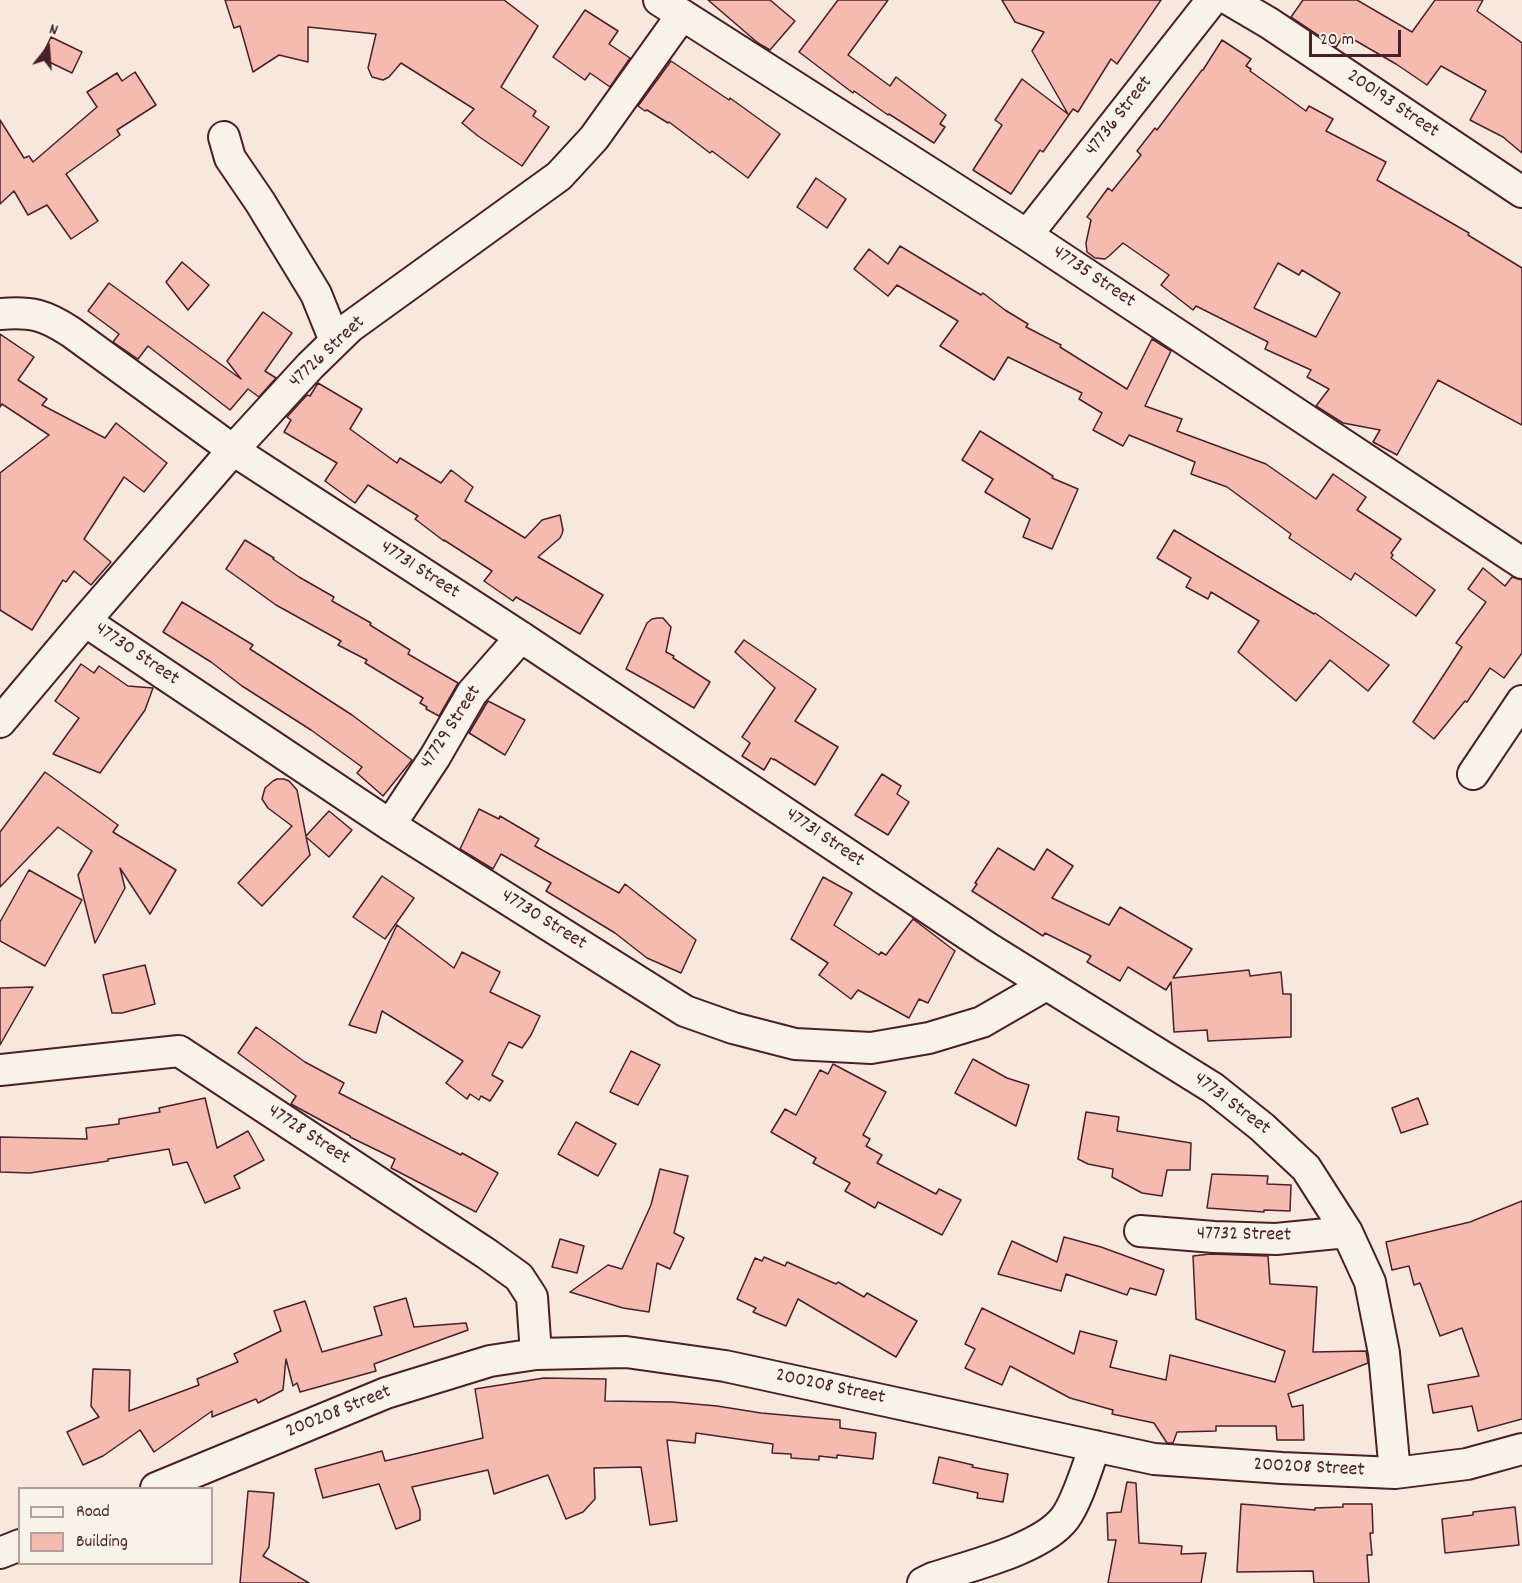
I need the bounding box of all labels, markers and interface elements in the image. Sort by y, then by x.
north arrow [18,18,78,78]
text: N [46,18,61,42]
scale bar [1312,18,1404,56]
text: 20 m [1320,28,1354,53]
street label: 200193 Street [1341,65,1443,145]
street label: 47736 Street [1081,72,1159,162]
street label: 47735 Street [1047,242,1139,314]
street label: 47726 Street [285,312,371,394]
street label: 47731 Street [375,536,463,606]
street label: 47730 Street [89,618,183,692]
street label: 47729 Street [416,682,488,774]
street label: 47731 Street [780,804,868,874]
street label: 47730 Street [496,885,590,957]
street label: 47731 Street [1188,1068,1274,1142]
street label: 47728 Street [262,1100,354,1172]
street label: 47732 Street [1197,1223,1291,1249]
street label: 200208 Street [773,1365,887,1411]
street label: 200208 Street [283,1381,395,1445]
street label: 200208 Street [1253,1454,1365,1484]
legend [18,1487,213,1565]
text: Road [76,1500,110,1525]
text: Building [76,1530,128,1555]

